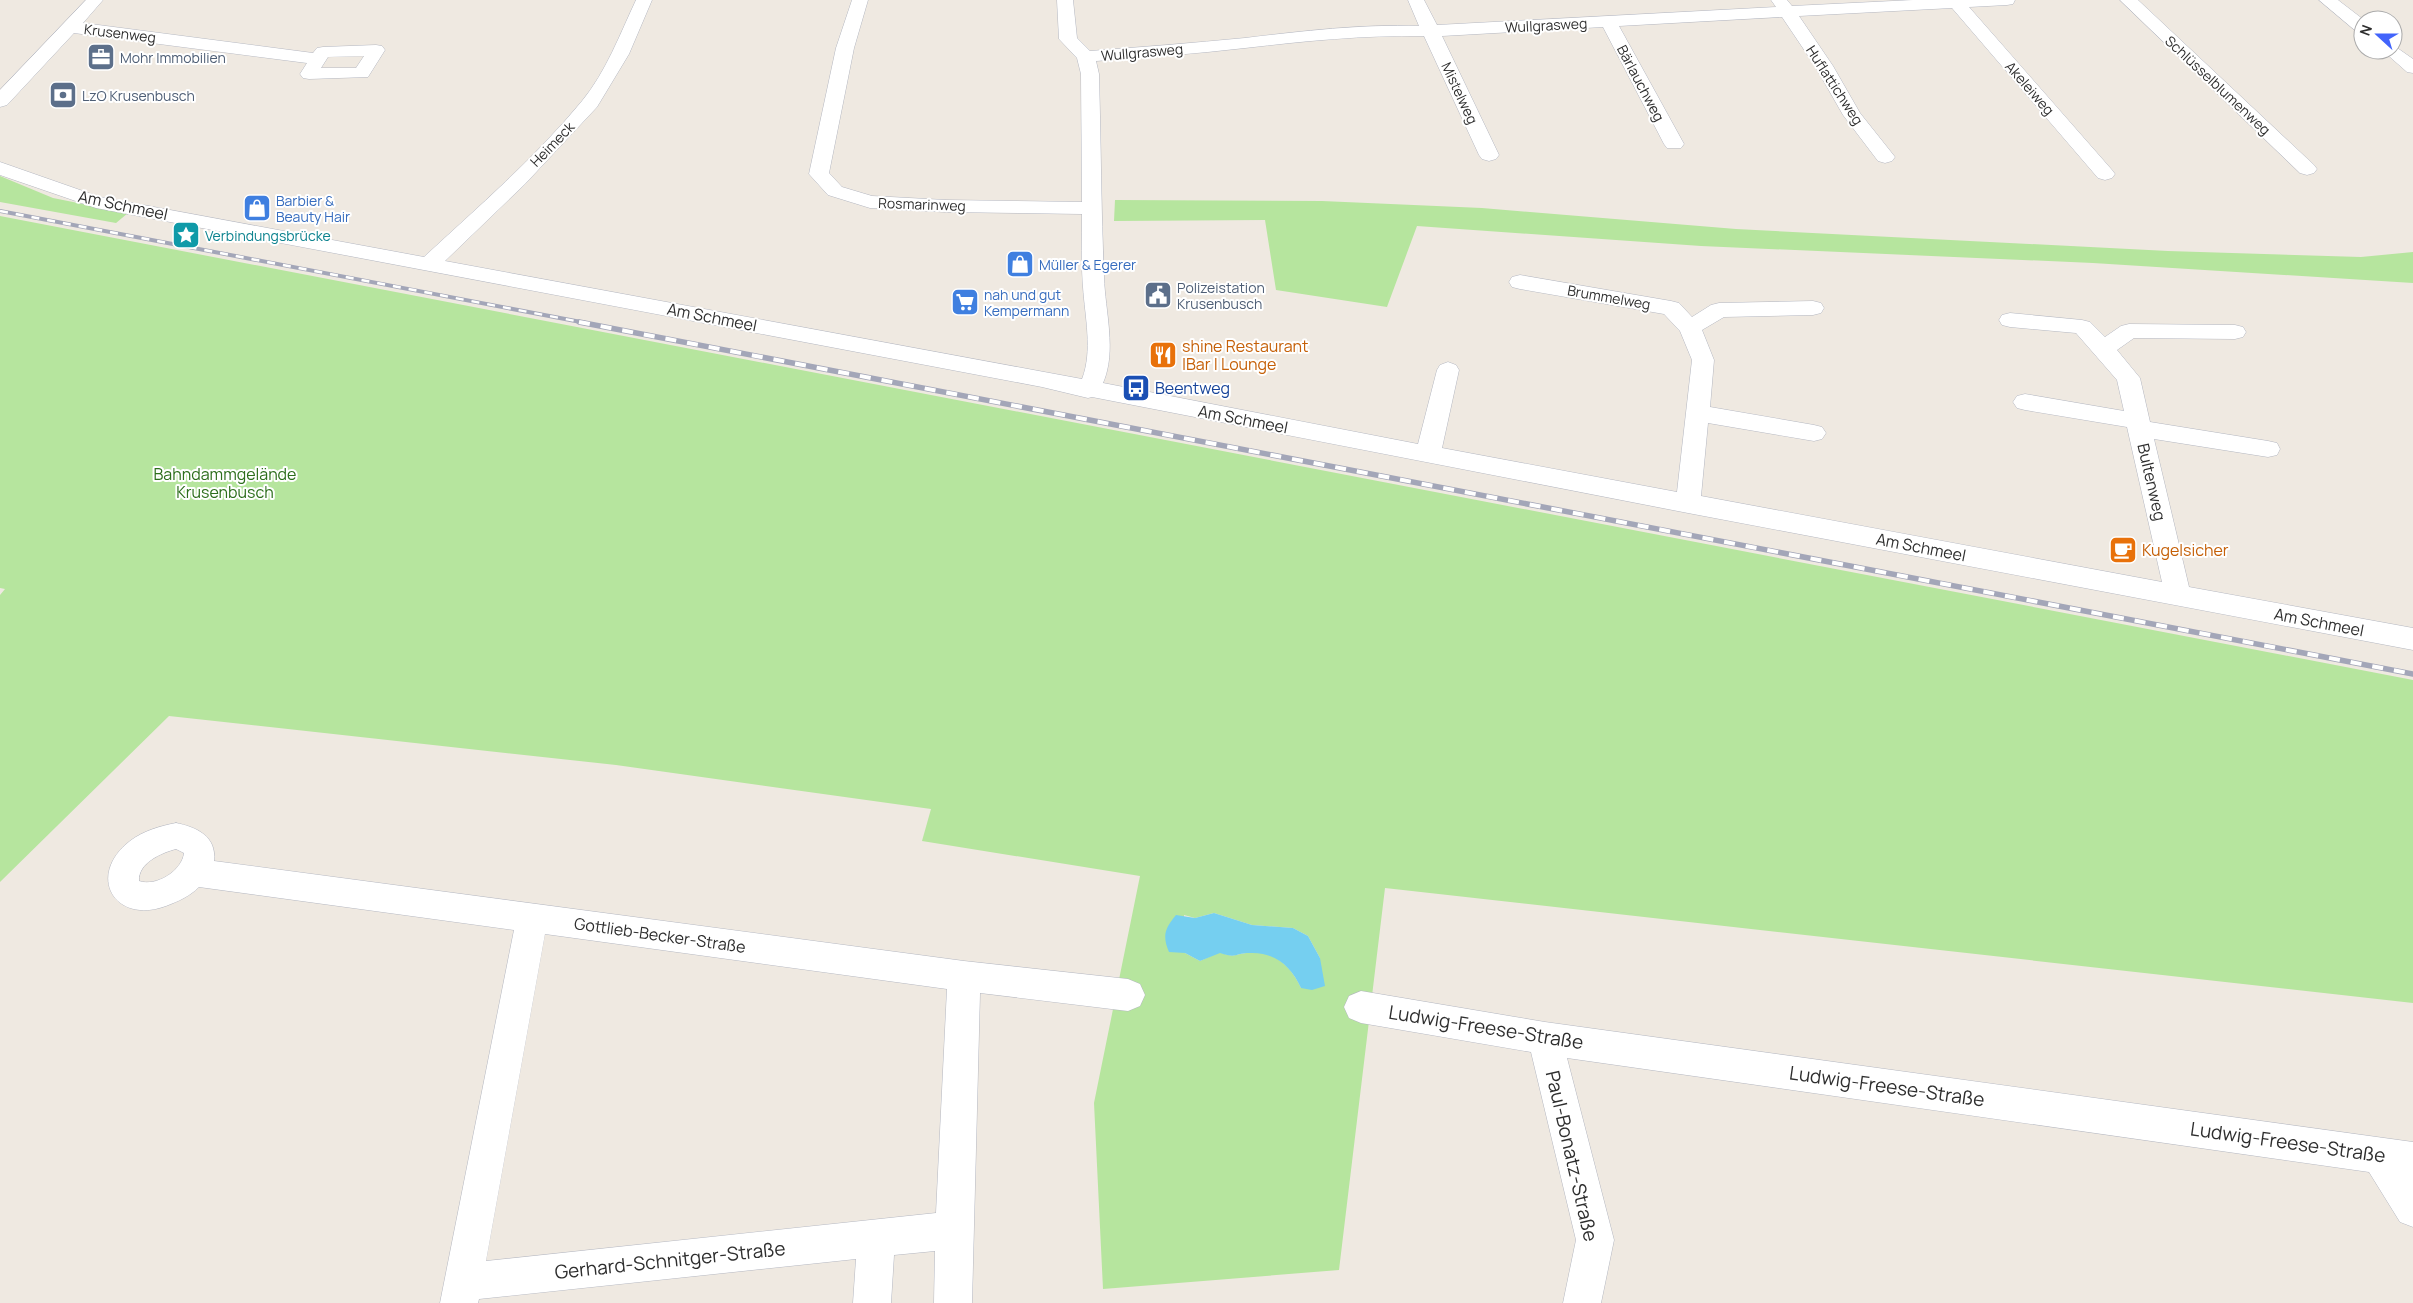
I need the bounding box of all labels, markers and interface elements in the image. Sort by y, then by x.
north arrow [2353,10,2403,60]
street label: Wullgrasweg [1504,13,1588,37]
street label: Krusenweg [83,19,157,47]
text: N [2355,22,2376,38]
street label: Schlüsselblumenweg [2161,31,2275,139]
street label: Wullgrasweg [1100,39,1184,65]
office icon: Mohr Immobilien [86,42,116,72]
street label: Bärlauchweg [1613,42,1669,124]
street label: Huflattichweg [1802,42,1868,128]
place label: Mohr Immobilien [120,48,226,67]
street label: Akeleiweg [2001,57,2059,119]
street label: Mistelweg [1437,59,1483,127]
bank icon: LzO Krusenbusch [48,80,78,110]
place label: LzO Krusenbusch [82,86,195,105]
street label: Heimeck [526,117,579,171]
street label: Am Schmeel [76,185,170,225]
place label: Barbier & Beauty Hair [276,191,350,226]
shop icon: Barbier & Beauty Hair [242,193,272,223]
street label: Rosmarinweg [878,193,966,215]
place icon: Verbindungsbrücke [171,220,201,250]
place label: Verbindungsbrücke [205,226,331,245]
shop icon: Müller & Egerer [1005,249,1035,279]
place label: Müller & Egerer [1039,255,1136,274]
place label: Polizeistation Krusenbusch [1177,278,1265,313]
public building icon: Polizeistation Krusenbusch [1143,280,1173,310]
street label: Brummelweg [1566,280,1652,314]
place label: nah und gut Kempermann [984,285,1069,320]
supermarket icon: nah und gut Kempermann [950,287,980,317]
street label: Am Schmeel [665,298,759,336]
place label: shine Restaurant |Bar | Lounge [1182,335,1309,375]
restaurant icon: shine Restaurant |Bar | Lounge [1148,340,1178,370]
bus stop icon: Beentweg [1121,373,1151,403]
place label: Beentweg [1155,377,1230,399]
street label: Am Schmeel [1196,400,1290,438]
street label: Bultenweg [2132,441,2172,523]
park label: Bahndammgelände Krusenbusch [154,463,296,503]
street label: Am Schmeel [1874,528,1968,566]
cafe icon: Kugelsicher [2108,535,2138,565]
place label: Kugelsicher [2142,539,2229,561]
street label: Am Schmeel [2272,603,2366,641]
street label: Gottlieb-Becker-Straße [573,912,747,958]
street label: Ludwig-Freese-Straße [1387,999,1585,1055]
street label: Ludwig-Freese-Straße [1788,1059,1986,1113]
street label: Paul-Bonatz-Straße [1540,1068,1604,1244]
street label: Ludwig-Freese-Straße [2189,1115,2387,1169]
street label: Gerhard-Schnitger-Straße [553,1235,787,1285]

